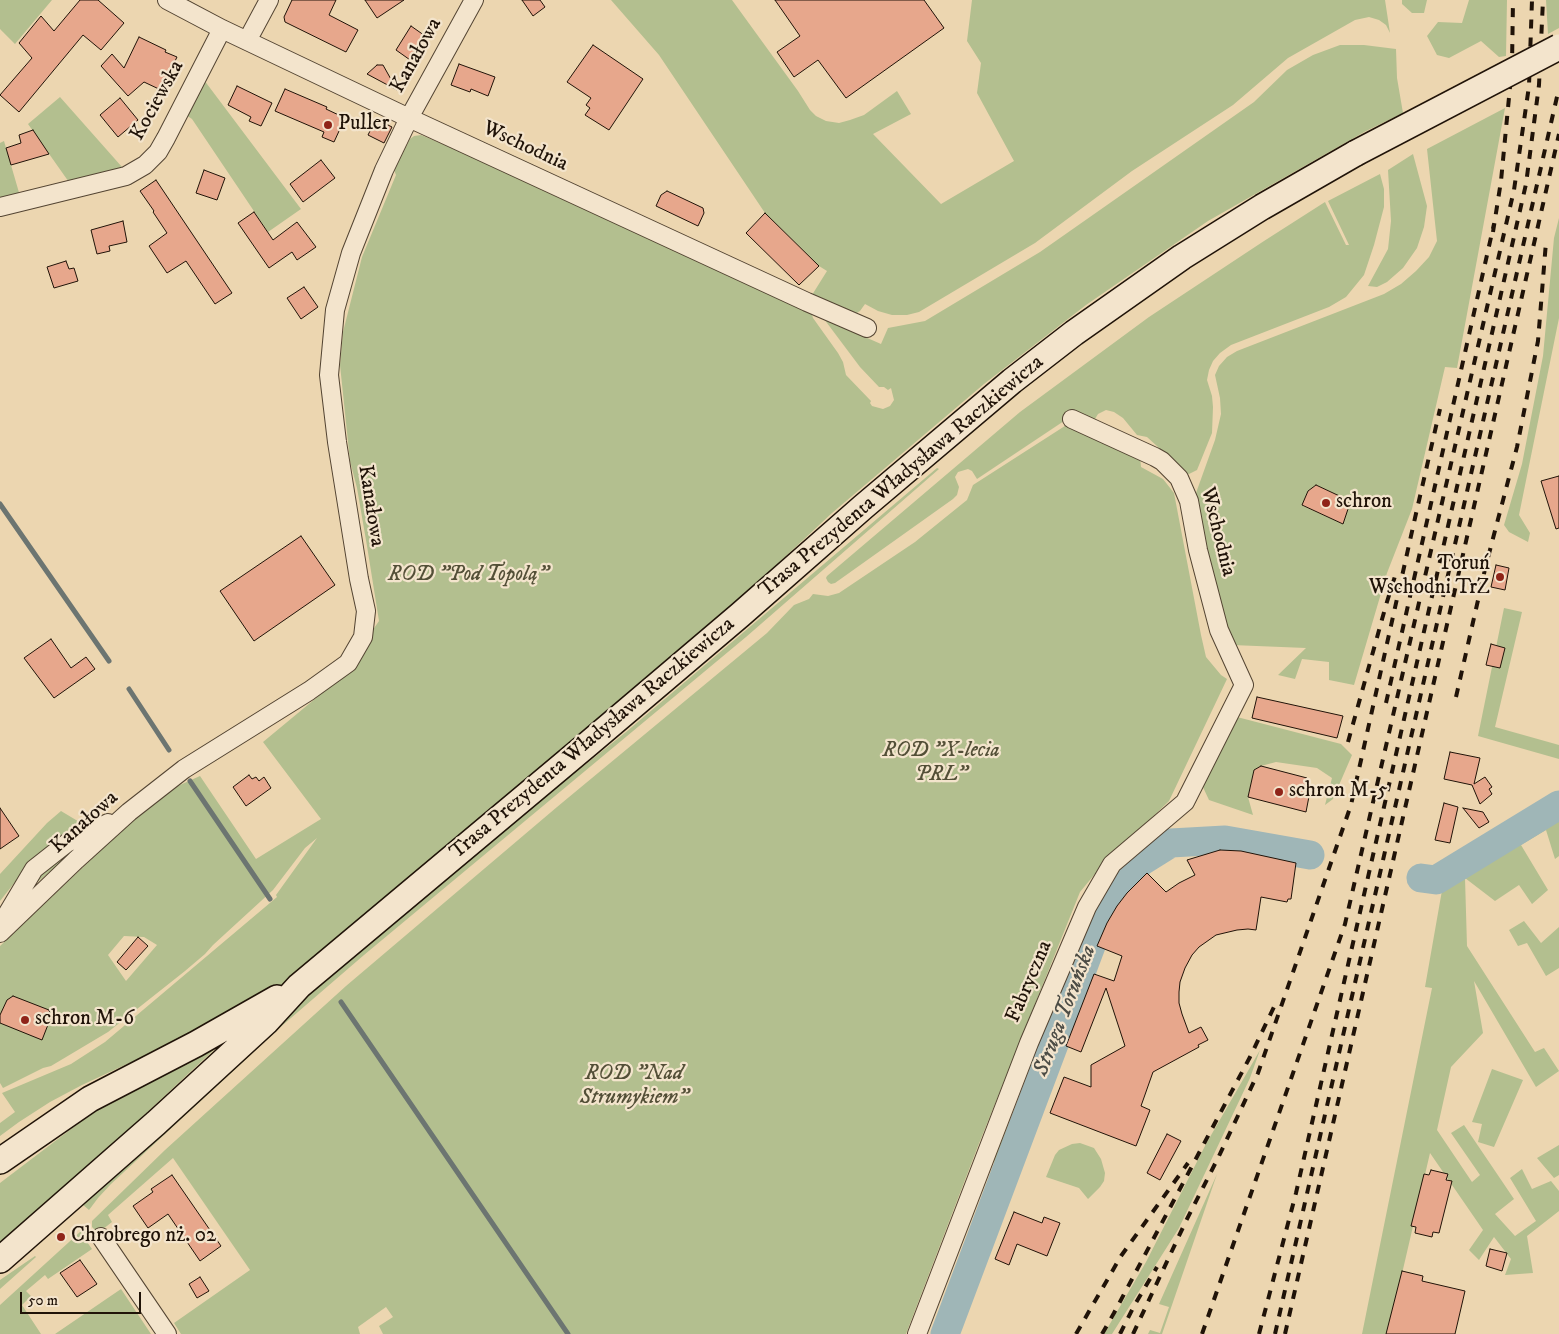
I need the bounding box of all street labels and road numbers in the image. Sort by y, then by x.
street label: Kanałowa [386,14,448,98]
street label: Kociewska [126,57,190,145]
street label: Wschodnia [478,116,572,178]
street label: Trasa Prezydenta Władysława Raczkiewicza [755,350,1049,604]
street label: Kanałowa [351,463,389,549]
street label: Wschodnia [1194,485,1240,579]
street label: Trasa Prezydenta Władysława Raczkiewicza [446,612,740,866]
street label: Kanałowa [46,786,124,860]
street label: Fabryczna [1001,937,1059,1027]

